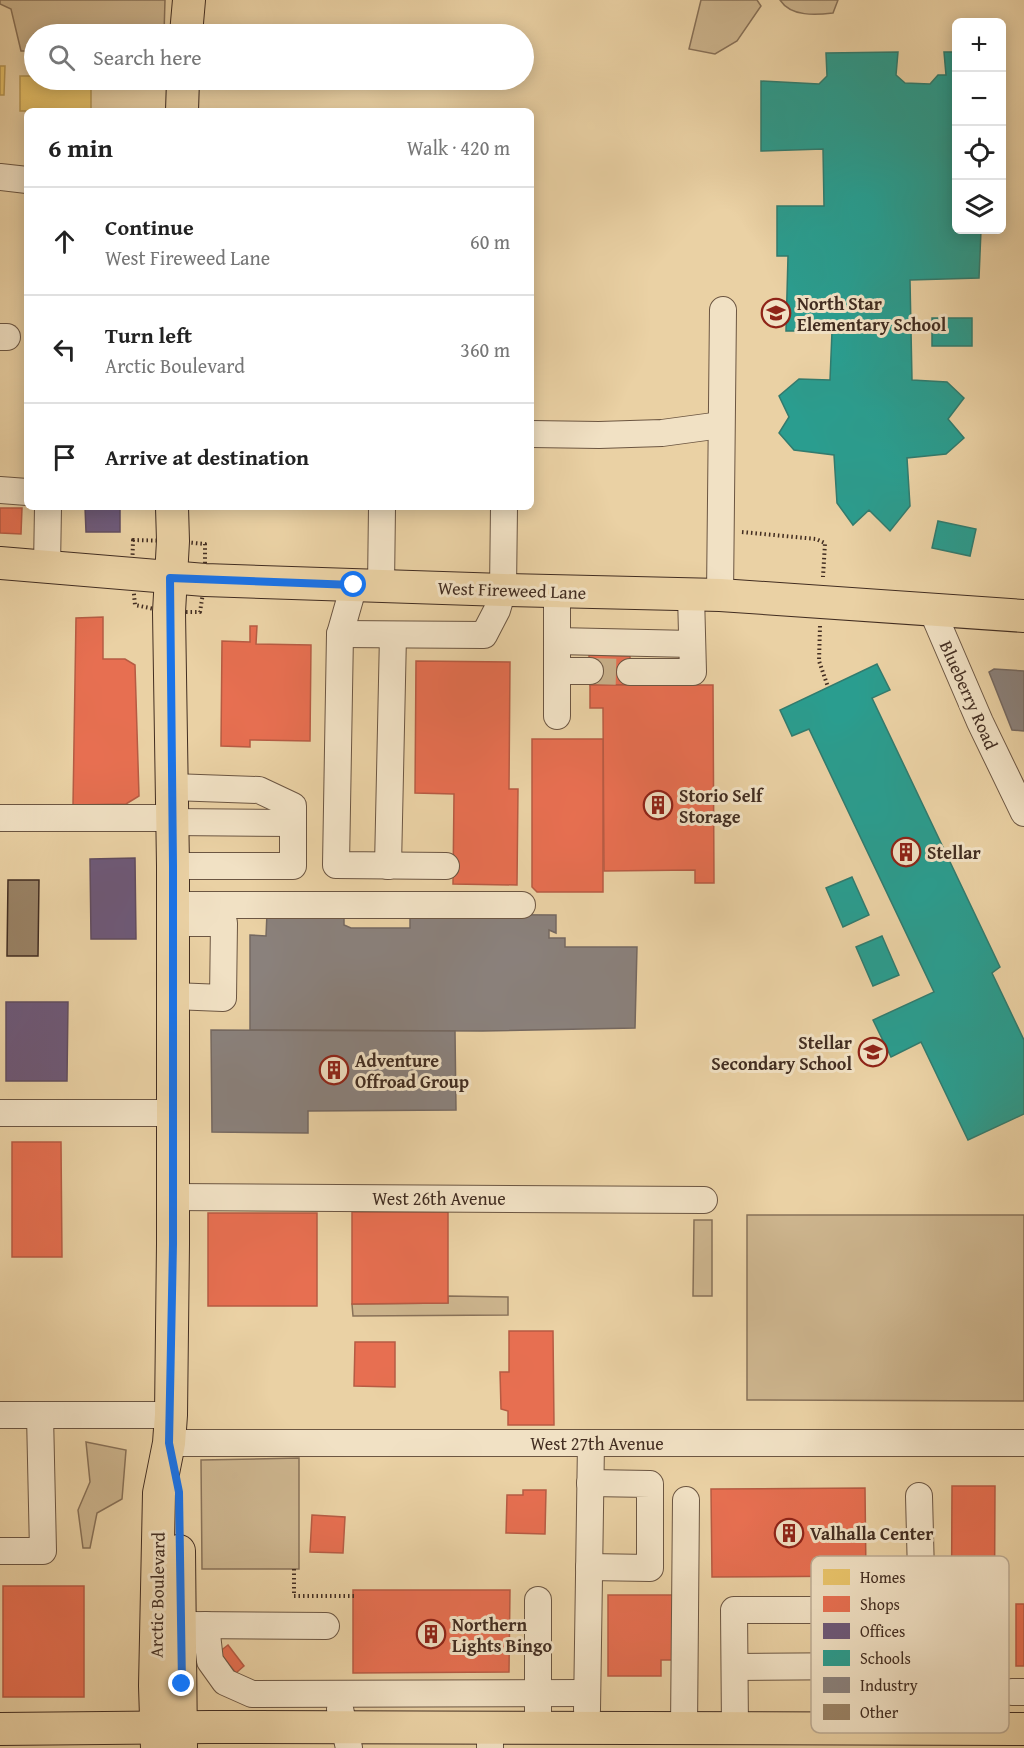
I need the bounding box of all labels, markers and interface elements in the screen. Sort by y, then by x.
map controls [952,18,1006,234]
button: + [952,18,1006,72]
search box [24,24,534,90]
icon: search [45,41,78,74]
text: Search here [93,41,202,73]
button: − [952,72,1006,126]
button: locate [952,126,1006,180]
text: 6 min [48,128,113,167]
text: Walk · 420 m [407,133,510,162]
button: layers [952,180,1006,234]
text: Continue [105,211,194,243]
icon: ahead [48,225,81,258]
text: 60 m [470,227,510,256]
text: West Fireweed Lane [105,243,270,272]
place label: North Star Elementary School [797,290,947,338]
school or university icon: North Star Elementary School [760,297,792,329]
text: Turn left [105,319,192,351]
icon: left [48,333,81,366]
text: 360 m [460,335,510,364]
text: Arctic Boulevard [105,351,245,380]
icon: arrive [48,441,81,474]
text: Arrive at destination [105,441,309,473]
route start [340,571,366,597]
street label: West Fireweed Lane [437,574,587,606]
street label: Blueberry Road [933,636,1005,754]
place label: Storio Self Storage [679,782,765,830]
building icon: Storio Self Storage [642,789,674,821]
building icon: Stellar [890,836,922,868]
place label: Stellar [927,839,981,866]
place label: Stellar Secondary School [711,1029,853,1077]
school or university icon: Stellar Secondary School [857,1036,889,1068]
place label: Adventure Offroad Group [355,1047,469,1095]
building icon: Adventure Offroad Group [318,1054,350,1086]
street label: West 26th Avenue [372,1185,506,1212]
street label: West 27th Avenue [530,1430,664,1457]
building icon: Valhalla Center [773,1517,805,1549]
place label: Valhalla Center [810,1520,934,1547]
street label: Arctic Boulevard [142,1531,172,1658]
legend [811,1556,1009,1733]
text: Homes [860,1565,906,1589]
text: Shops [860,1592,900,1616]
place label: Northern Lights Bingo [452,1611,552,1659]
building icon: Northern Lights Bingo [415,1618,447,1650]
text: Offices [860,1619,905,1643]
text: Schools [860,1646,911,1670]
route end [168,1670,194,1696]
text: Industry [860,1673,918,1697]
text: Other [860,1700,899,1724]

